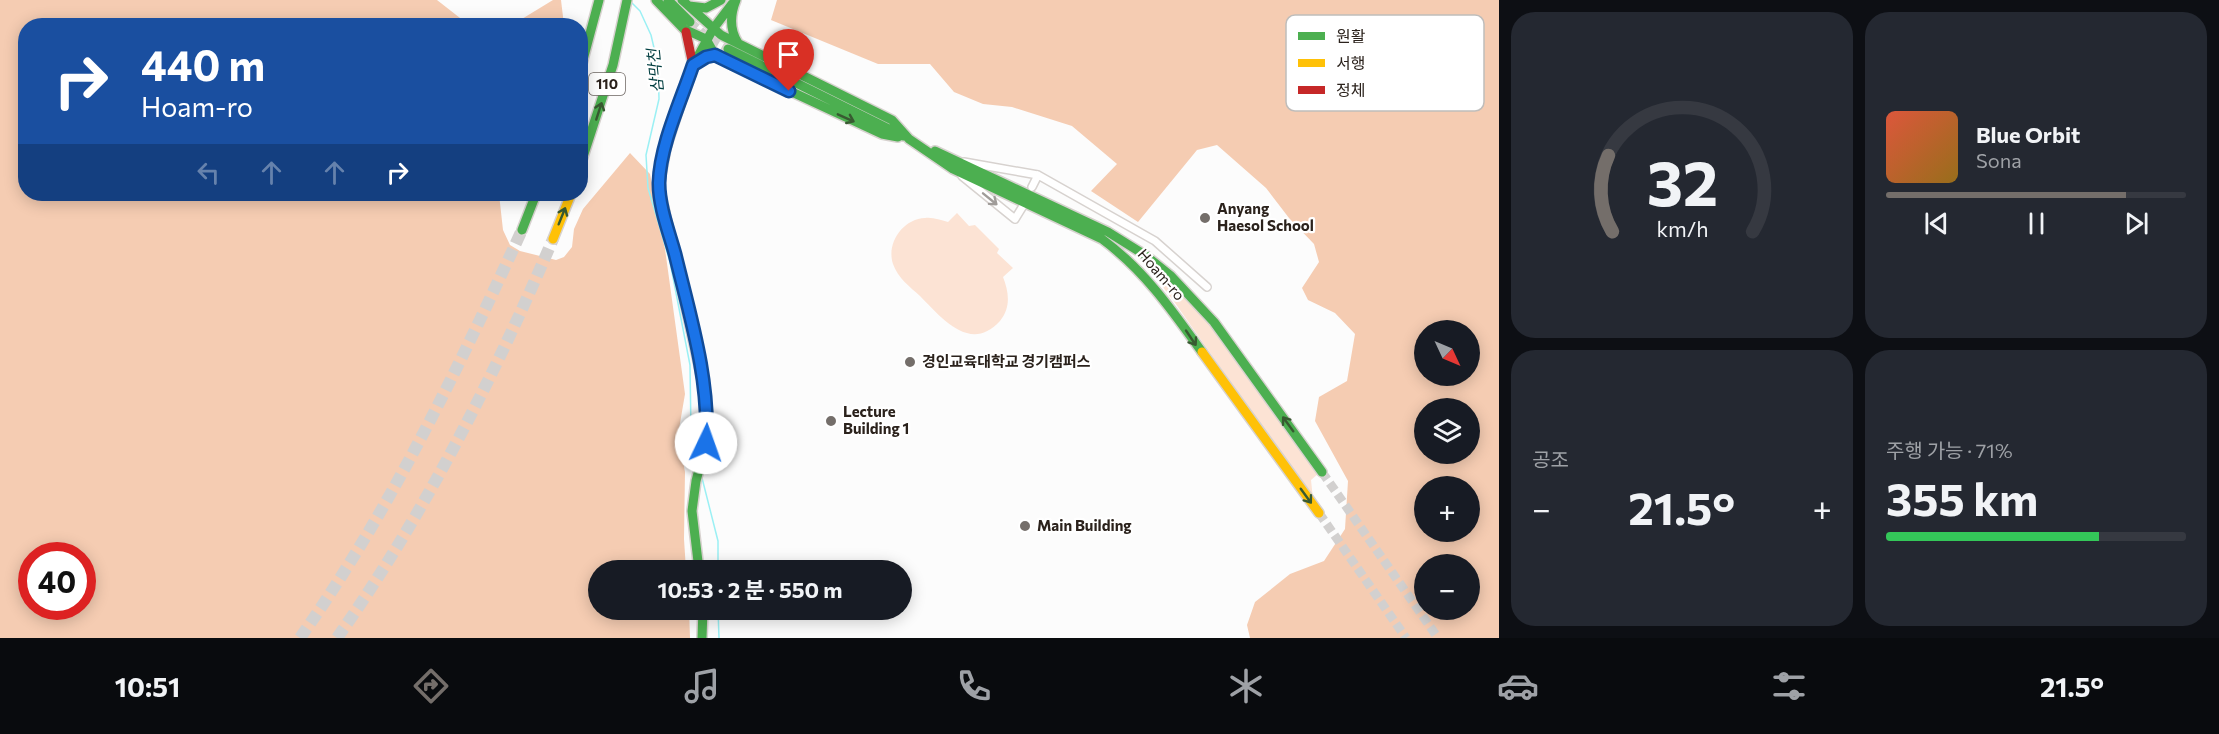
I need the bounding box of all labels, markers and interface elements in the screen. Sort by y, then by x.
legend [1286,15,1484,111]
text: 원활 [1336,26,1366,45]
pin [763,29,814,91]
text: 440 m [141,38,265,90]
icon: arrive [772,38,805,71]
icon: right [42,42,120,120]
water label: 삼막천 [643,46,666,94]
text: 서행 [1336,53,1365,72]
road number: 110 [589,73,625,95]
text: 정체 [1336,80,1365,99]
text: Hoam-ro [141,90,253,123]
one-way arrow [594,102,605,121]
one-way arrow [836,113,854,124]
text: Blue Orbit [1976,121,2080,148]
text: 32 [1646,143,1718,219]
text: Sona [1976,148,2022,172]
icon: left [192,156,225,189]
icon: ahead [255,156,288,189]
icon: ahead [318,156,351,189]
icon: right [381,156,414,189]
one-way arrow [981,192,997,205]
place label: Anyang Haesol School [1217,199,1314,234]
one-way arrow [557,207,568,226]
icon: previous [1920,207,1953,240]
icon: pause [2020,207,2053,240]
icon: next [2120,207,2153,240]
marker: Anyang Haesol School [1198,211,1212,225]
text: km/h [1656,216,1708,242]
street label: Hoam-ro [1135,245,1189,304]
north arrow [1414,320,1480,386]
map controls [1414,320,1480,620]
one-way arrow [1186,329,1198,346]
place label: 경인교육대학교 경기캠퍼스 [922,352,1091,370]
marker: 경인교육대학교 경기캠퍼스 [903,355,917,369]
button: layers [1414,398,1480,464]
place label: Lecture Building 1 [843,402,909,437]
position arrow [674,411,738,475]
marker: Lecture Building 1 [824,414,838,428]
one-way arrow [1282,417,1294,433]
text: 주행 가능 · 71% [1886,438,2013,462]
text: 공조 [1532,447,1569,471]
text: 355 km [1886,470,2038,525]
button: + [1414,476,1480,542]
text: 21.5° [1628,479,1735,534]
one-way arrow [1300,487,1312,503]
text: − [1532,487,1551,528]
text: + [1813,487,1832,528]
place label: Main Building [1037,516,1132,534]
marker: Main Building [1018,519,1032,533]
speed limit sign: 40 [18,542,96,620]
button: − [1414,554,1480,620]
text: 10:53 · 2 분 · 550 m [657,576,843,603]
icon: directions [410,665,452,707]
icon: music [681,665,723,707]
icon: phone [953,665,995,707]
icon: climate [1225,665,1267,707]
icon: car [1497,665,1539,707]
icon: filters [1768,665,1810,707]
text: 10:51 [115,670,180,703]
text: 21.5° [2040,670,2104,703]

